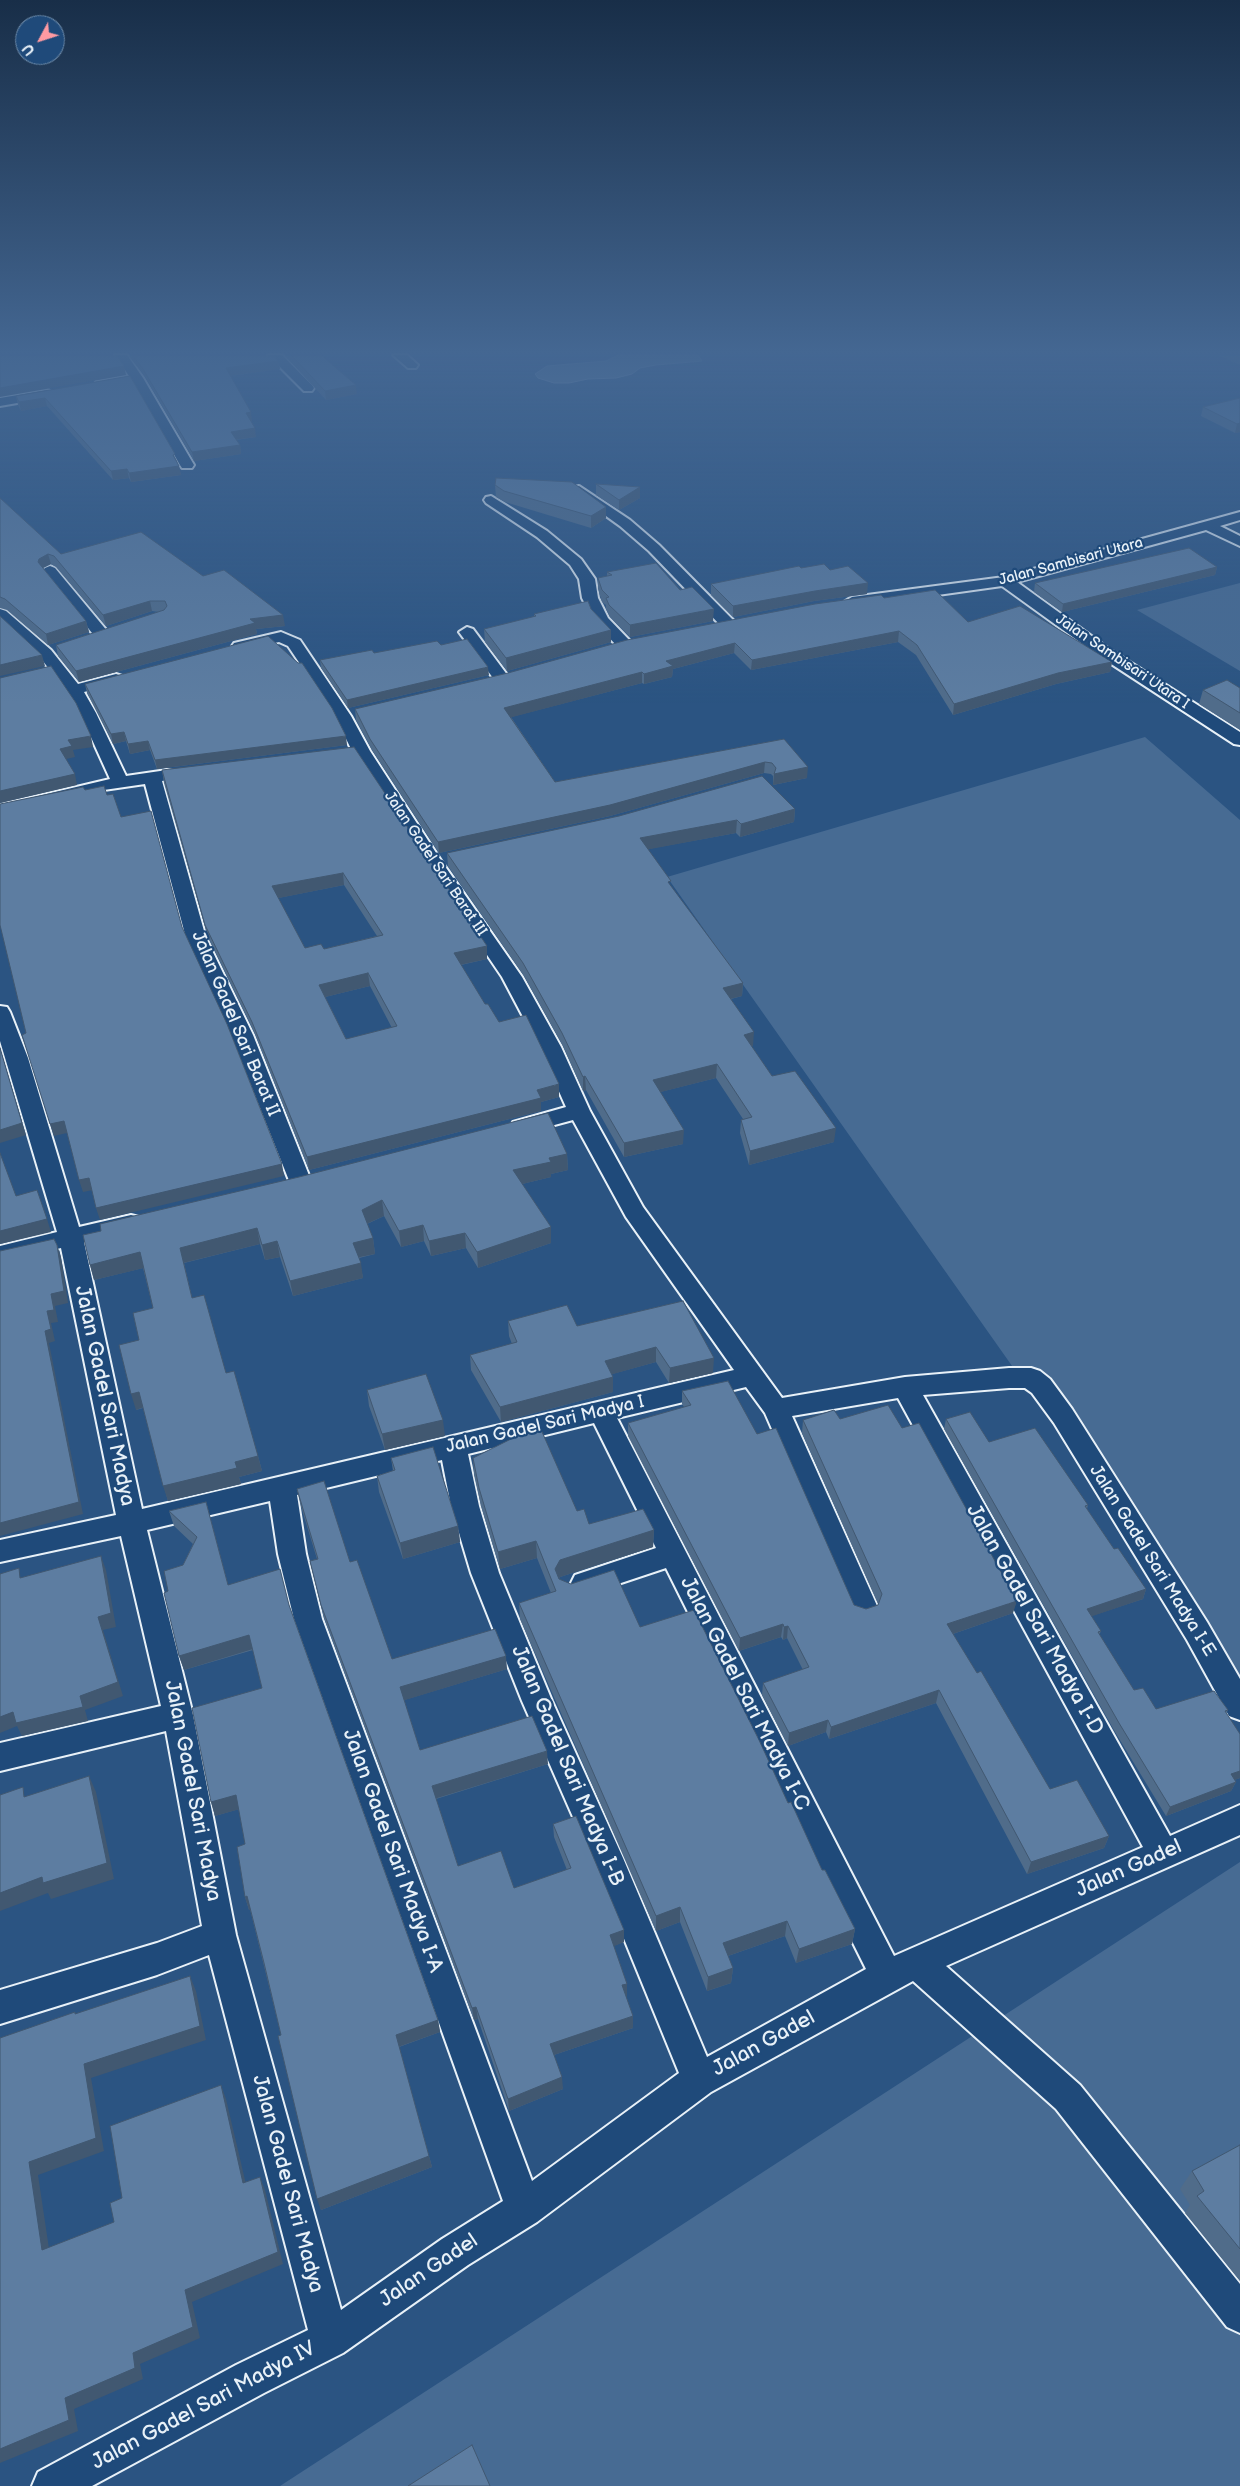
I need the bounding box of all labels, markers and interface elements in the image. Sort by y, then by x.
north arrow [15,15,65,65]
text: U [19,40,39,59]
street label: Jalan Sambisari Utara [997,534,1145,590]
street label: Jalan Sambisari Utara I [1052,611,1192,713]
street label: Jalan Gadel Sari Barat III [380,788,490,940]
street label: Jalan Gadel Sari Barat II [186,928,284,1120]
street label: Jalan Gadel Sari Madya [68,1284,140,1508]
street label: Jalan Gadel Sari Madya I [444,1392,646,1458]
street label: Jalan Gadel Sari Madya I-E [1084,1461,1220,1661]
street label: Jalan Gadel Sari Madya I-D [960,1500,1108,1740]
street label: Jalan Gadel Sari Madya I-C [674,1573,814,1815]
street label: Jalan Gadel Sari Madya I-B [505,1642,629,1890]
street label: Jalan Gadel Sari Madya [158,1678,226,1904]
street label: Jalan Gadel Sari Madya I-A [336,1726,448,1976]
street label: Jalan Gadel [1072,1834,1186,1904]
street label: Jalan Gadel [708,2006,820,2082]
street label: Jalan Gadel Sari Madya [246,2072,328,2296]
street label: Jalan Gadel [375,2229,483,2313]
street label: Jalan Gadel Sari Madya IV [88,2336,320,2476]

